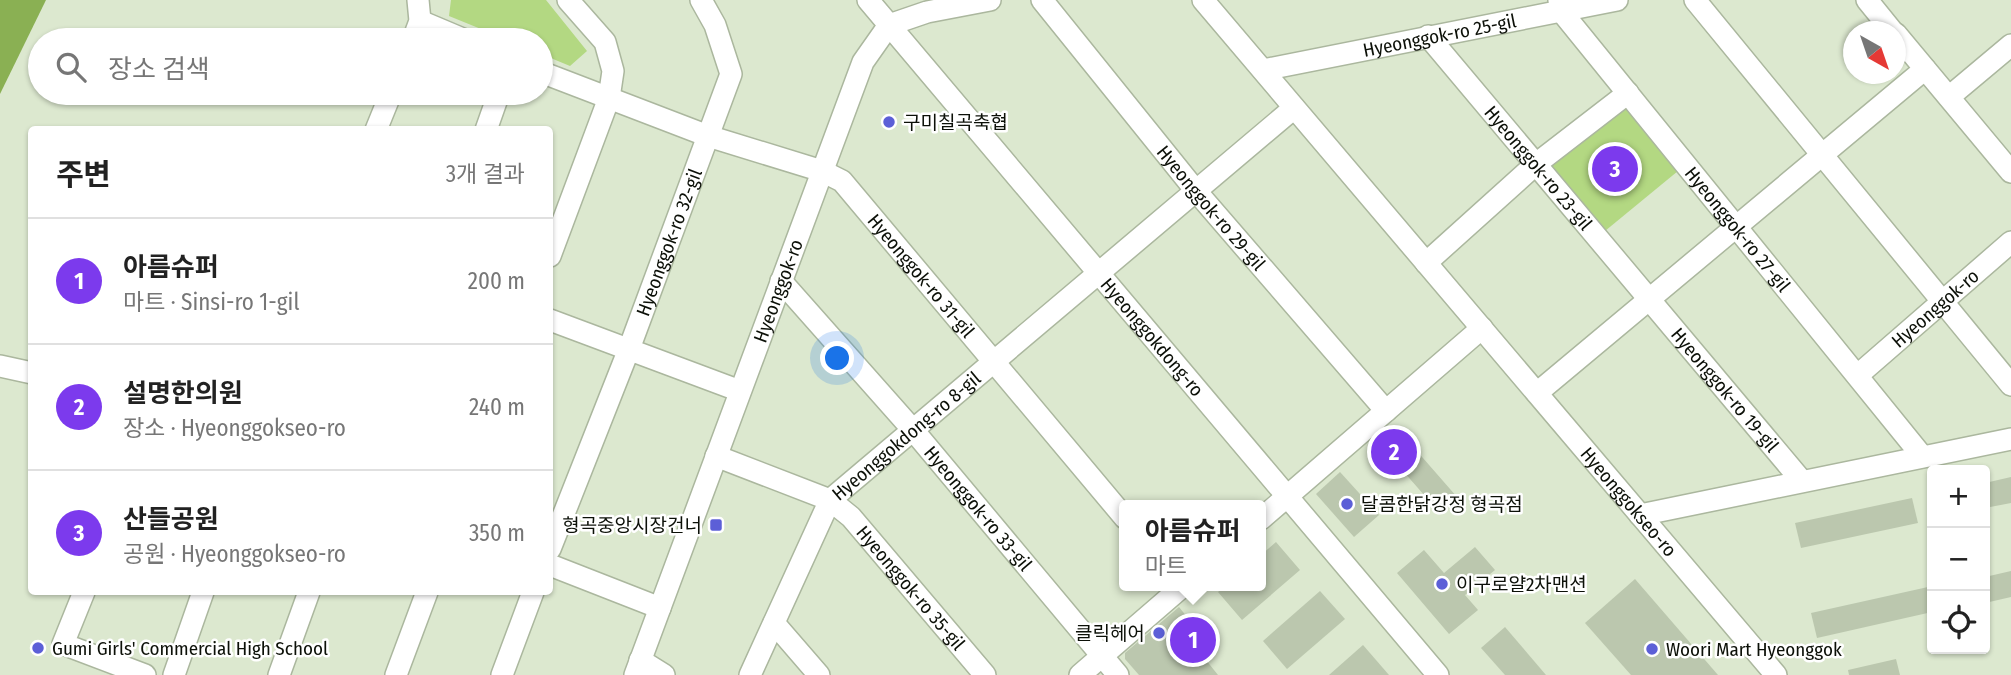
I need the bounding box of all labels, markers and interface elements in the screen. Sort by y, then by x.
street label: Hyeonggok-ro 25-gil [1361,9,1518,62]
north arrow [1843,21,1906,84]
search box [28,28,553,105]
icon: search [52,48,90,86]
text: 장소 검색 [108,54,210,85]
street label: Hyeonggok-ro 23-gil [1479,101,1597,235]
place label: 구미칠곡축협 [903,111,1008,134]
marker: 구미칠곡축협 [881,114,897,130]
street label: Hyeonggok-ro 29-gil [1152,141,1270,275]
pin: 3 [1592,143,1638,195]
text: 주변 [56,157,111,193]
text: 3개 결과 [446,160,525,188]
street label: Hyeonggok-ro 27-gil [1680,162,1795,297]
street label: Hyeonggok-ro 32-gil [631,166,707,319]
street label: Hyeonggok-ro 31-gil [863,210,979,342]
street label: Hyeonggok-ro [749,236,808,346]
text: 아름슈퍼 [123,252,219,283]
street label: Hyeonggok-ro [1887,264,1984,353]
text: 1 [74,267,84,295]
text: 200 m [468,267,525,295]
street label: Hyeonggokdong-ro [1096,273,1209,401]
text: 마트 · Sinsi-ro 1-gil [123,288,299,316]
street label: Hyeonggok-ro 19-gil [1666,323,1783,457]
your location [820,341,854,375]
street label: Hyeonggokdong-ro 8-gil [827,367,985,505]
text: 설명한의원 [123,378,243,409]
text: 2 [74,393,84,421]
text: 240 m [469,393,525,421]
text: 장소 · Hyeonggokseo-ro [123,414,346,442]
pin: 2 [1371,426,1417,478]
street label: Hyeonggok-ro 33-gil [919,441,1037,576]
street label: Hyeonggokseo-ro [1576,443,1681,561]
map controls [1927,465,1990,654]
button: + [1927,465,1990,528]
place label: 달콤한닭강정 형곡점 [1361,493,1523,516]
marker: 달콤한닭강정 형곡점 [1339,496,1355,512]
popup [1119,500,1266,591]
text: 산들공원 [123,504,219,535]
place label: 형곡중앙시장건너 [562,514,702,537]
text: 아름슈퍼 [1145,516,1240,547]
marker: 형곡중앙시장건너 [708,517,724,533]
text: 3 [74,519,84,547]
text: 350 m [469,519,525,547]
street label: Hyeonggok-ro 35-gil [851,521,970,655]
button: − [1927,528,1990,591]
text: 공원 · Hyeonggokseo-ro [123,540,346,568]
text: 마트 [1145,552,1187,580]
place label: 이구로얄2차맨션 [1456,573,1587,596]
marker: 이구로얄2차맨션 [1434,576,1450,592]
button: locate [1927,591,1990,654]
pin: 1 [1170,614,1216,666]
place label: 클릭헤어 [1075,622,1145,645]
marker: 클릭헤어 [1151,625,1167,641]
place label: Gumi Girls' Commercial High School [52,637,328,660]
place label: Woori Mart Hyeonggok [1666,638,1842,661]
marker: Gumi Girls' Commercial High School [30,640,46,656]
marker: Woori Mart Hyeonggok [1644,641,1660,657]

